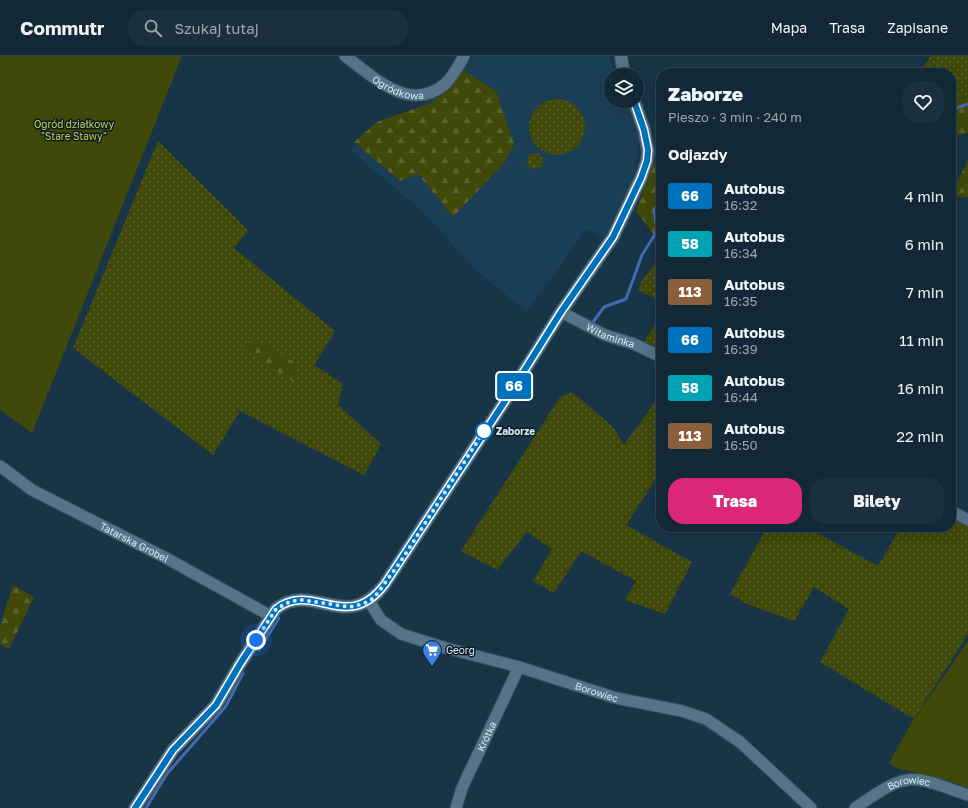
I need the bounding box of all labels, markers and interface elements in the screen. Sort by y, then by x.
search box [128,10,408,46]
text: Commutr [20,16,104,39]
icon: search [142,17,164,39]
text: Szukaj tutaj [174,19,259,37]
text: Mapa [771,19,807,36]
text: Trasa [829,19,865,36]
text: Zapisane [887,19,948,36]
map controls [604,68,644,108]
button: layers [604,68,644,108]
street label: Ogródkowa [370,73,424,101]
button: heart [902,81,944,123]
text: Zaborze [668,82,743,105]
text: Pieszo · 3 min · 240 m [668,109,802,125]
park label: Ogród działkowy "Stare Stawy" [34,118,115,142]
text: Odjazdy [668,145,727,163]
text: Autobus [724,179,785,197]
text: 66 [681,187,699,204]
text: 4 min [905,187,944,205]
text: 16:32 [724,197,757,213]
text: Autobus [724,227,785,245]
text: 58 [681,235,699,252]
text: 6 min [905,235,944,253]
text: 16:34 [724,245,758,261]
text: Autobus [724,275,785,293]
text: 113 [679,283,701,300]
text: 7 min [906,283,944,301]
text: 16:35 [724,293,757,309]
street label: Witaminka [584,320,636,350]
text: Autobus [724,323,785,341]
text: 66 [681,331,699,348]
text: 11 min [899,331,944,349]
text: 16:39 [724,341,758,357]
text: Autobus [724,371,785,389]
line badge: 66 [496,373,532,399]
text: 66 [505,377,523,394]
text: 58 [681,379,699,396]
text: 16 min [897,379,944,397]
text: 16:44 [724,389,758,405]
text: Autobus [724,419,785,437]
marker: Zaborze [475,422,493,440]
place label: Zaborze [496,425,535,437]
text: 113 [679,427,701,444]
text: 22 min [896,427,944,445]
text: 16:50 [724,437,758,453]
button: Trasa [668,478,802,524]
button: Bilety [810,478,944,524]
street label: Tatarska Grobel [98,520,171,564]
your location [246,630,266,650]
supermarket icon: Georg [421,639,443,667]
place label: Georg [446,644,475,656]
street label: Borowiec [574,679,620,704]
street label: Krótka [474,719,499,753]
street label: Borowiec [885,774,932,792]

